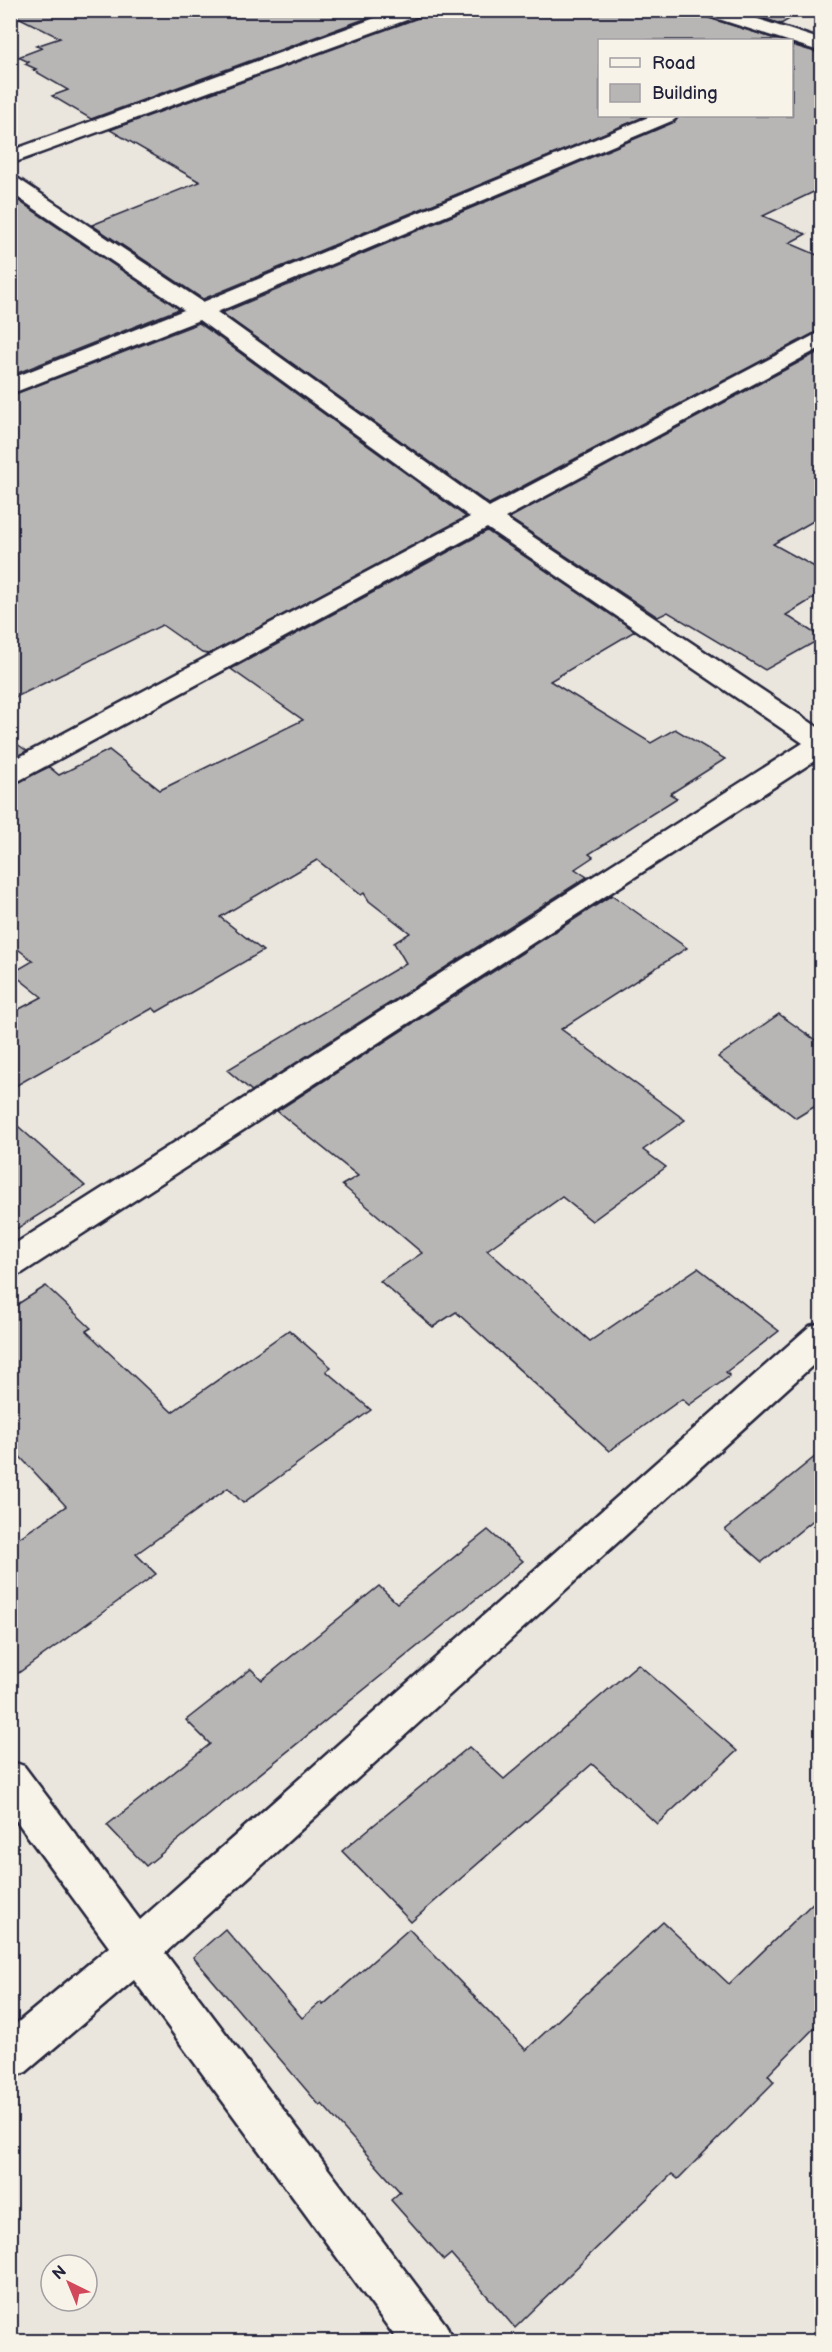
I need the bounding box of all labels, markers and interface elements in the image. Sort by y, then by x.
legend [598,39,793,117]
text: Road [652,53,696,74]
text: Building [652,83,718,104]
north arrow [39,2253,99,2313]
text: N [49,2262,71,2284]

